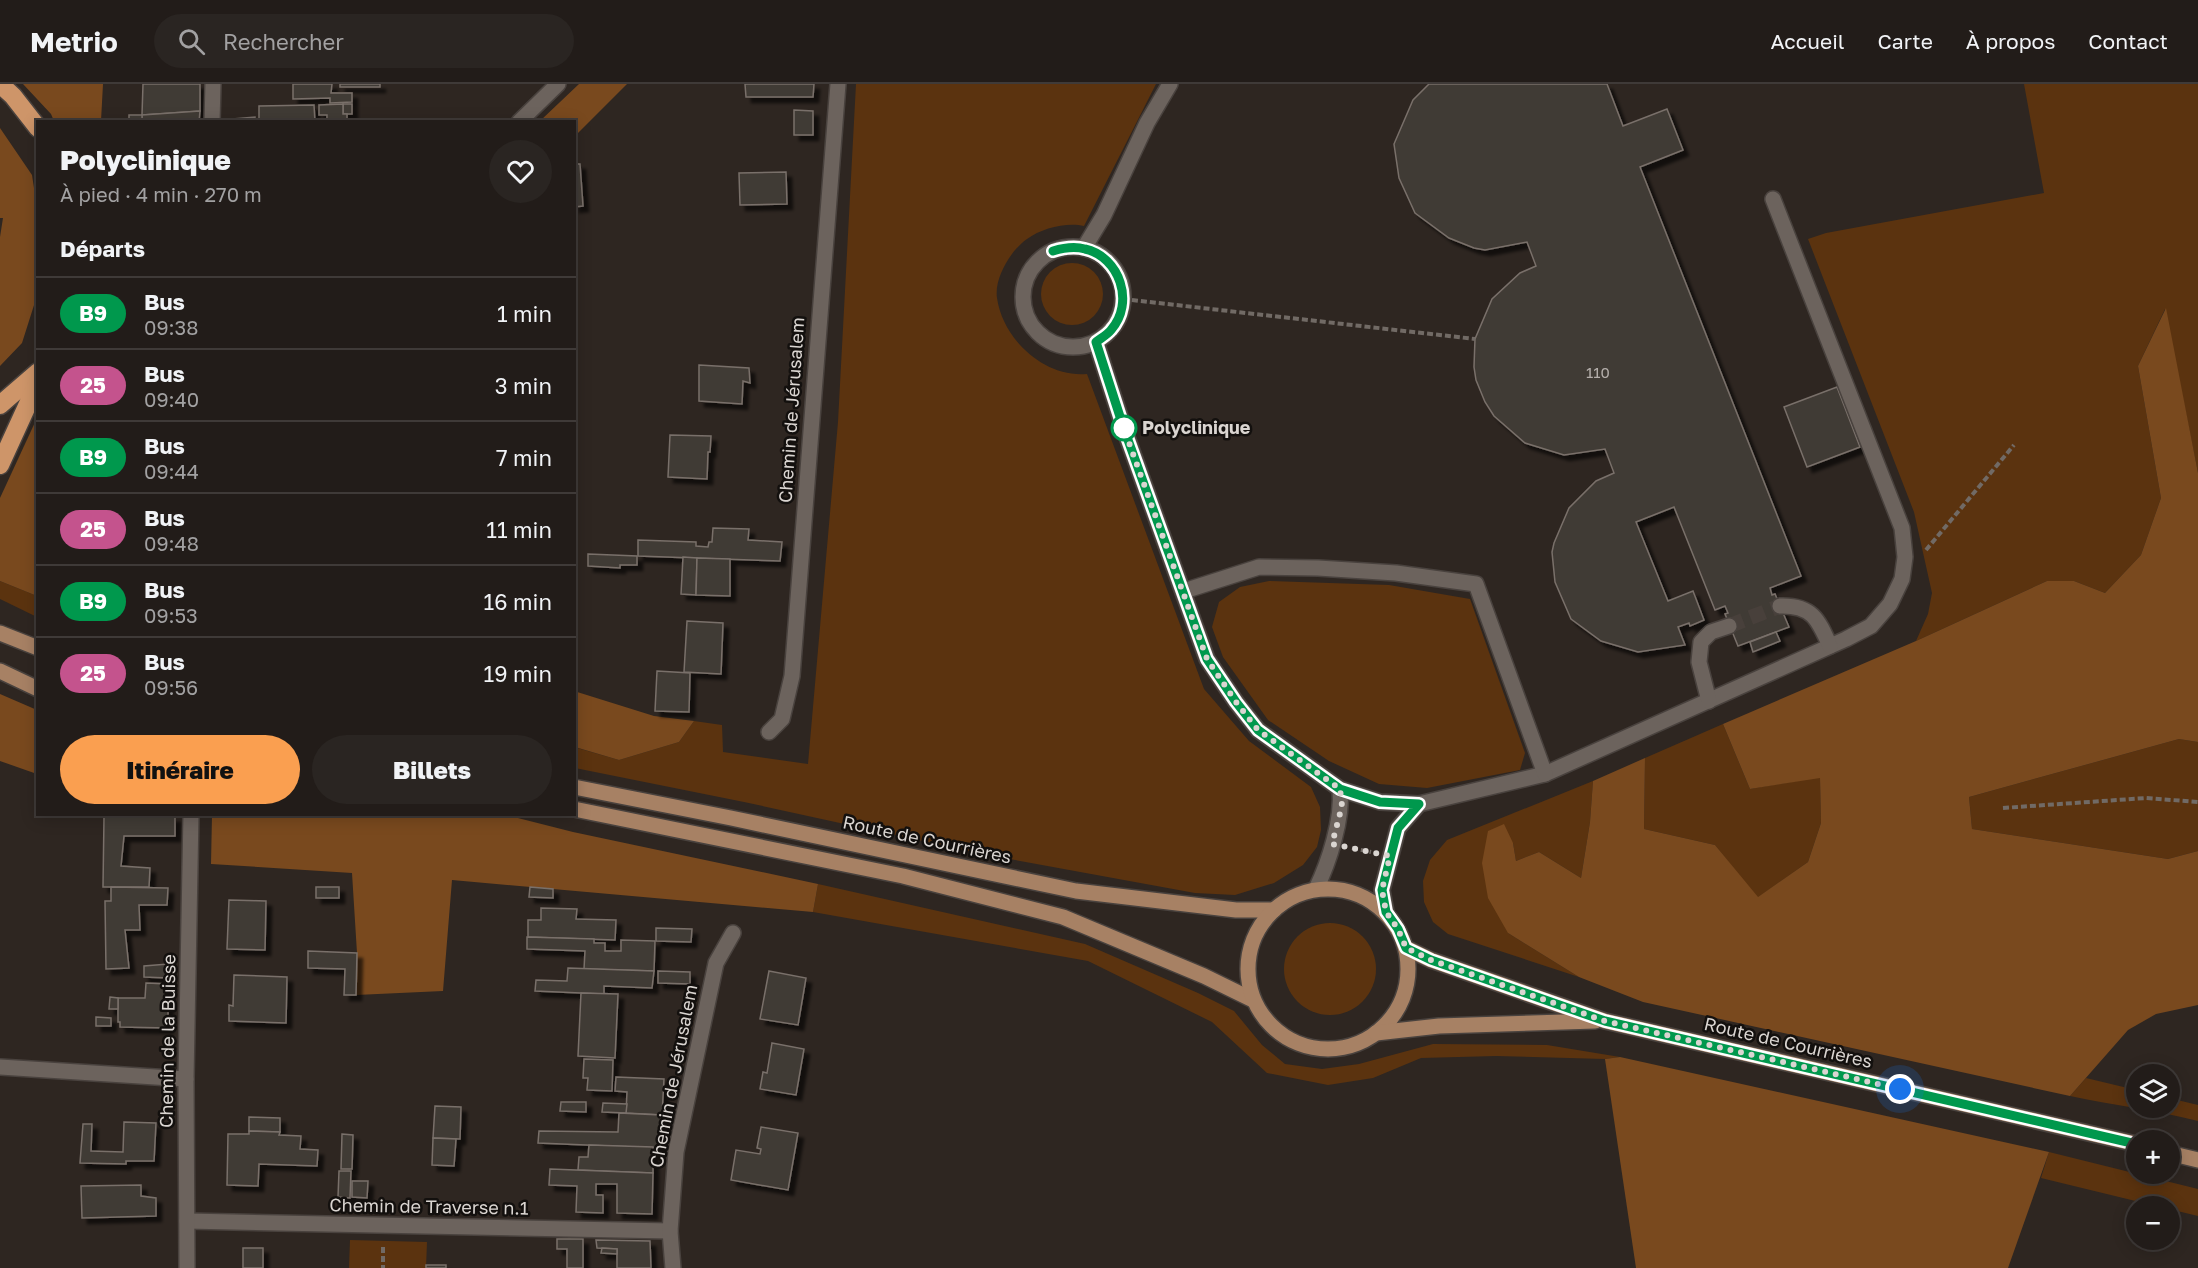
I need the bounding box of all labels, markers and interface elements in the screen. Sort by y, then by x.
search box [154,14,574,68]
text: Metrio [30,25,118,58]
icon: search [175,25,208,58]
text: Rechercher [223,28,344,55]
text: Accueil [1771,28,1844,54]
text: Carte [1877,28,1933,54]
text: À propos [1966,28,2055,54]
text: Contact [2088,28,2168,54]
button: heart [489,140,552,203]
text: Polyclinique [60,143,231,176]
text: À pied · 4 min · 270 m [60,182,262,206]
text: Départs [60,235,145,262]
text: Bus [144,288,185,315]
text: B9 [79,300,107,326]
text: 1 min [497,300,552,327]
text: 09:38 [144,315,198,339]
street label: Chemin de Jérusalem [774,316,808,504]
text: Bus [144,360,185,387]
house number: 110 [1586,363,1610,381]
text: 25 [80,372,106,398]
text: 3 min [495,372,552,399]
text: 09:40 [144,387,199,411]
marker: Polyclinique [1111,415,1137,441]
place label: Polyclinique [1142,416,1251,438]
text: Bus [144,432,185,459]
text: B9 [79,444,107,470]
text: 7 min [496,444,552,471]
text: 09:44 [144,459,199,483]
text: Bus [144,504,185,531]
text: 25 [80,516,106,542]
text: 11 min [486,516,552,543]
text: 09:48 [144,531,199,555]
text: Bus [144,576,185,603]
text: B9 [79,588,107,614]
text: 16 min [484,588,552,615]
text: 09:53 [144,603,198,627]
text: Bus [144,648,185,675]
text: 25 [80,660,106,686]
text: 19 min [484,660,552,687]
text: 09:56 [144,675,198,699]
button: Itinéraire [60,735,300,804]
button: Billets [312,735,552,804]
street label: Route de Courrières [841,810,1014,868]
street label: Chemin de la Buisse [154,954,180,1128]
street label: Chemin de Jérusalem [644,982,702,1169]
street label: Route de Courrières [1702,1012,1874,1072]
map controls [2126,1064,2180,1250]
button: layers [2126,1064,2180,1118]
your location [1885,1074,1915,1104]
button: + [2126,1130,2180,1184]
street label: Chemin de Traverse n.1 [329,1193,529,1219]
button: − [2126,1196,2180,1250]

